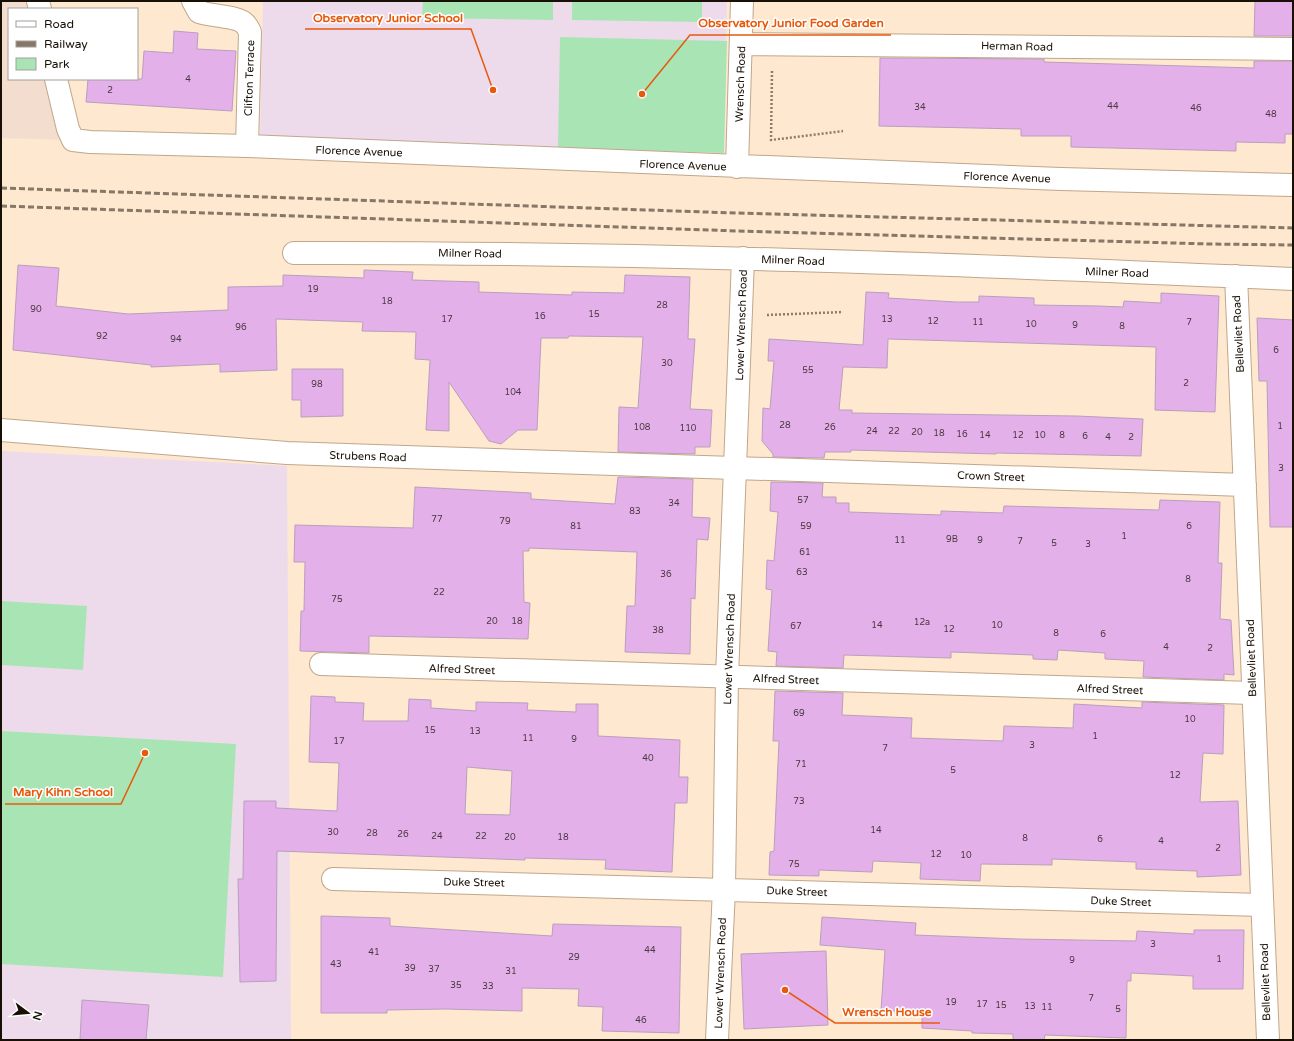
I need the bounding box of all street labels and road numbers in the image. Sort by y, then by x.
street label: Herman Road [981,39,1053,54]
street label: Clifton Terrace [242,40,257,116]
street label: Wrensch Road [733,46,748,122]
street label: Florence Avenue [315,143,403,160]
street label: Florence Avenue [639,157,727,174]
street label: Florence Avenue [963,169,1051,186]
street label: Milner Road [438,246,502,261]
street label: Milner Road [761,253,825,268]
street label: Milner Road [1085,265,1149,280]
street label: Lower Wrensch Road [733,269,750,381]
street label: Bellevliet Road [1230,295,1247,373]
street label: Strubens Road [329,449,407,464]
street label: Crown Street [957,469,1025,484]
street label: Lower Wrensch Road [721,593,738,705]
street label: Bellevliet Road [1244,619,1259,697]
street label: Alfred Street [428,662,495,677]
street label: Alfred Street [752,672,819,687]
street label: Alfred Street [1076,682,1143,697]
street label: Duke Street [443,875,505,890]
street label: Duke Street [766,884,828,899]
street label: Duke Street [1090,894,1152,909]
street label: Lower Wrensch Road [712,917,729,1029]
street label: Bellevliet Road [1258,943,1273,1021]

